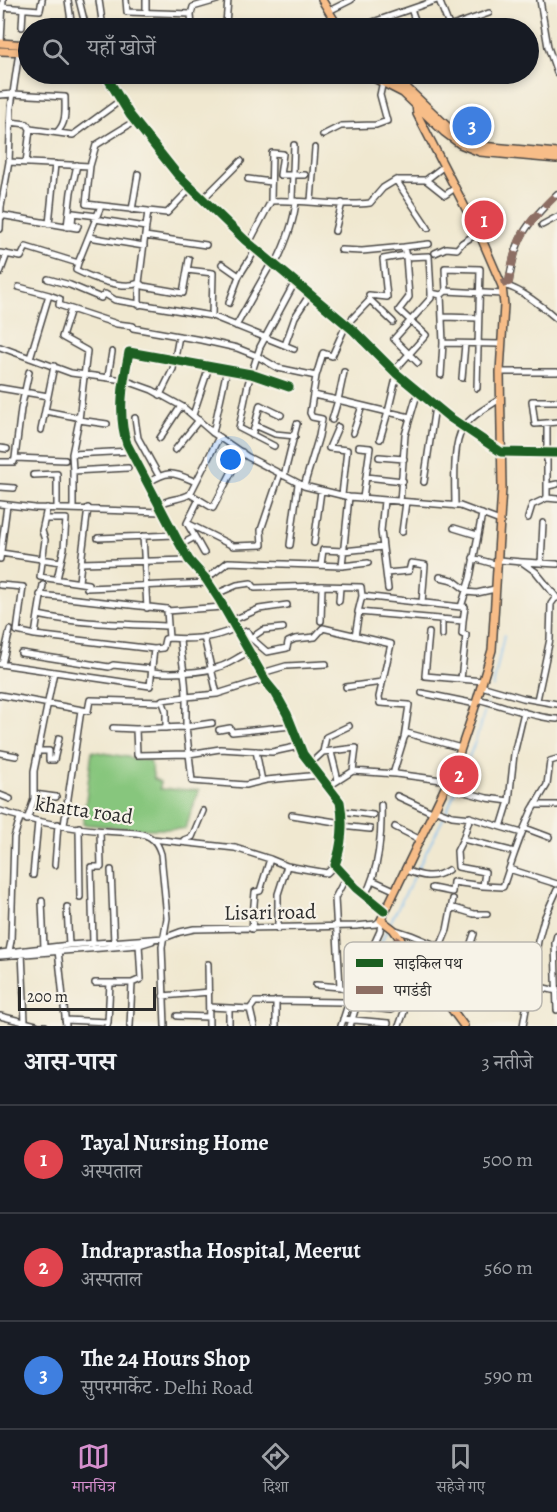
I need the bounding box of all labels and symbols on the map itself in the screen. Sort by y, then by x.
pin: 3 [452,104,492,148]
pin: 1 [464,198,504,242]
your location [216,445,245,474]
pin: 2 [440,752,478,798]
street label: khatta road [33,789,135,831]
street label: Lisari road [224,897,317,927]
legend [344,942,542,1011]
text: साइकिल पथ [393,953,463,975]
text: पगडंडी [393,980,432,1002]
scale bar [18,984,156,1012]

